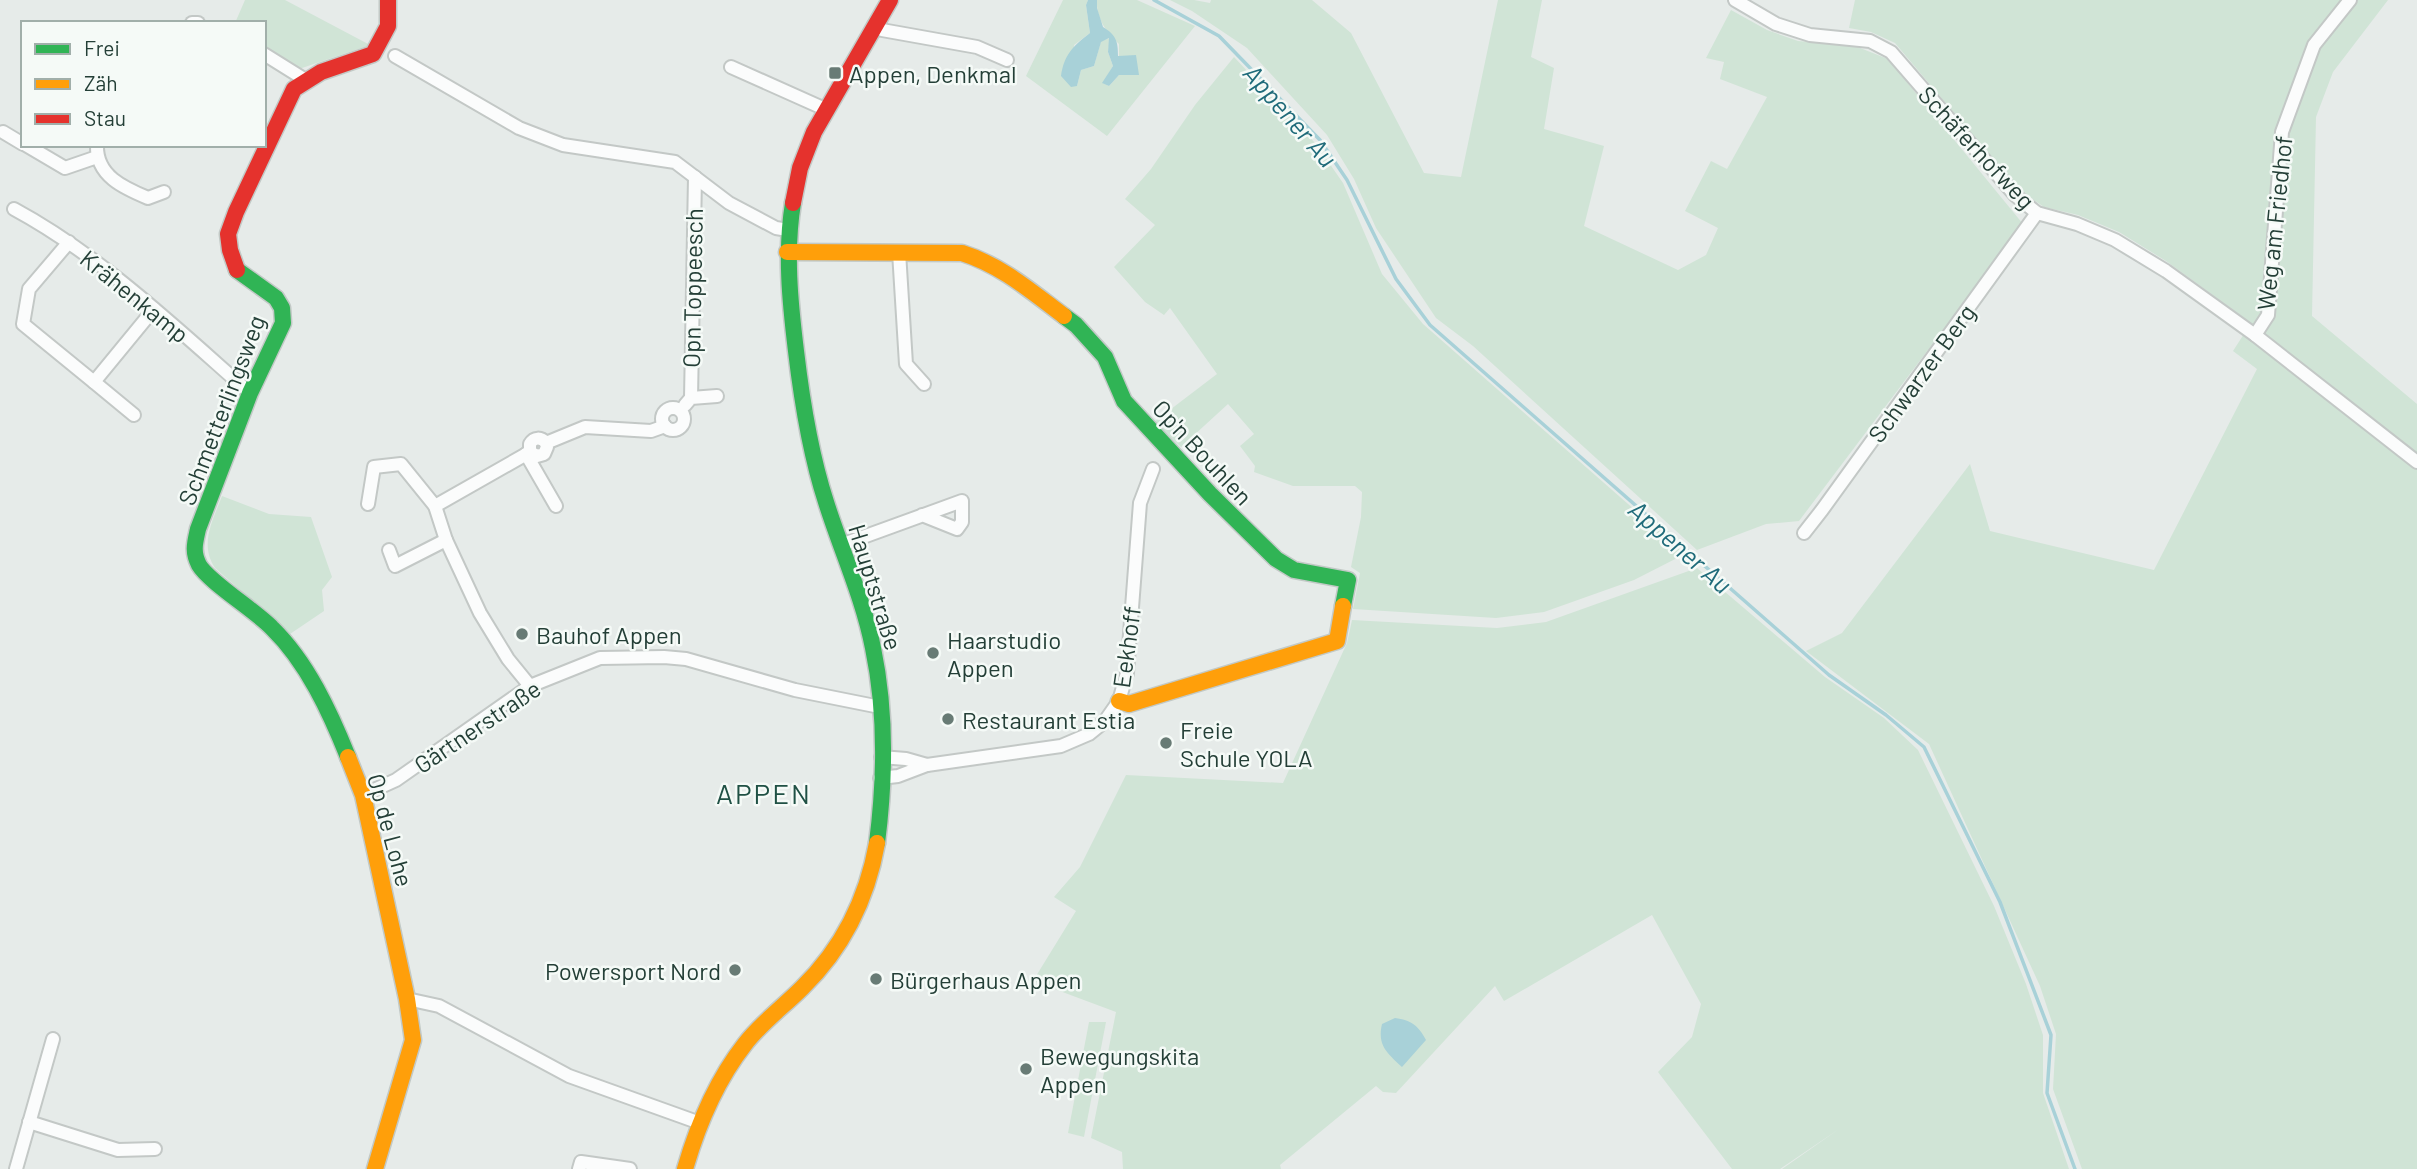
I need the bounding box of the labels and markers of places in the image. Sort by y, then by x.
place label: Appen, Denkmal [849,59,1016,88]
marker: Appen, Denkmal [827,65,843,81]
place label: Bauhof Appen [536,620,682,649]
place label: Haarstudio Appen [947,625,1061,682]
marker: Bauhof Appen [514,626,530,642]
marker: Haarstudio Appen [925,645,941,661]
place label: Restaurant Estia [962,705,1135,734]
marker: Restaurant Estia [940,711,956,727]
place label: Freie Schule YOLA [1180,715,1313,772]
marker: Freie Schule YOLA [1158,735,1174,751]
place label: Powersport Nord [545,956,721,985]
marker: Powersport Nord [727,962,743,978]
place label: Bürgerhaus Appen [890,965,1082,994]
marker: Bürgerhaus Appen [868,971,884,987]
place label: Bewegungskita Appen [1040,1041,1199,1098]
marker: Bewegungskita Appen [1018,1061,1034,1077]

